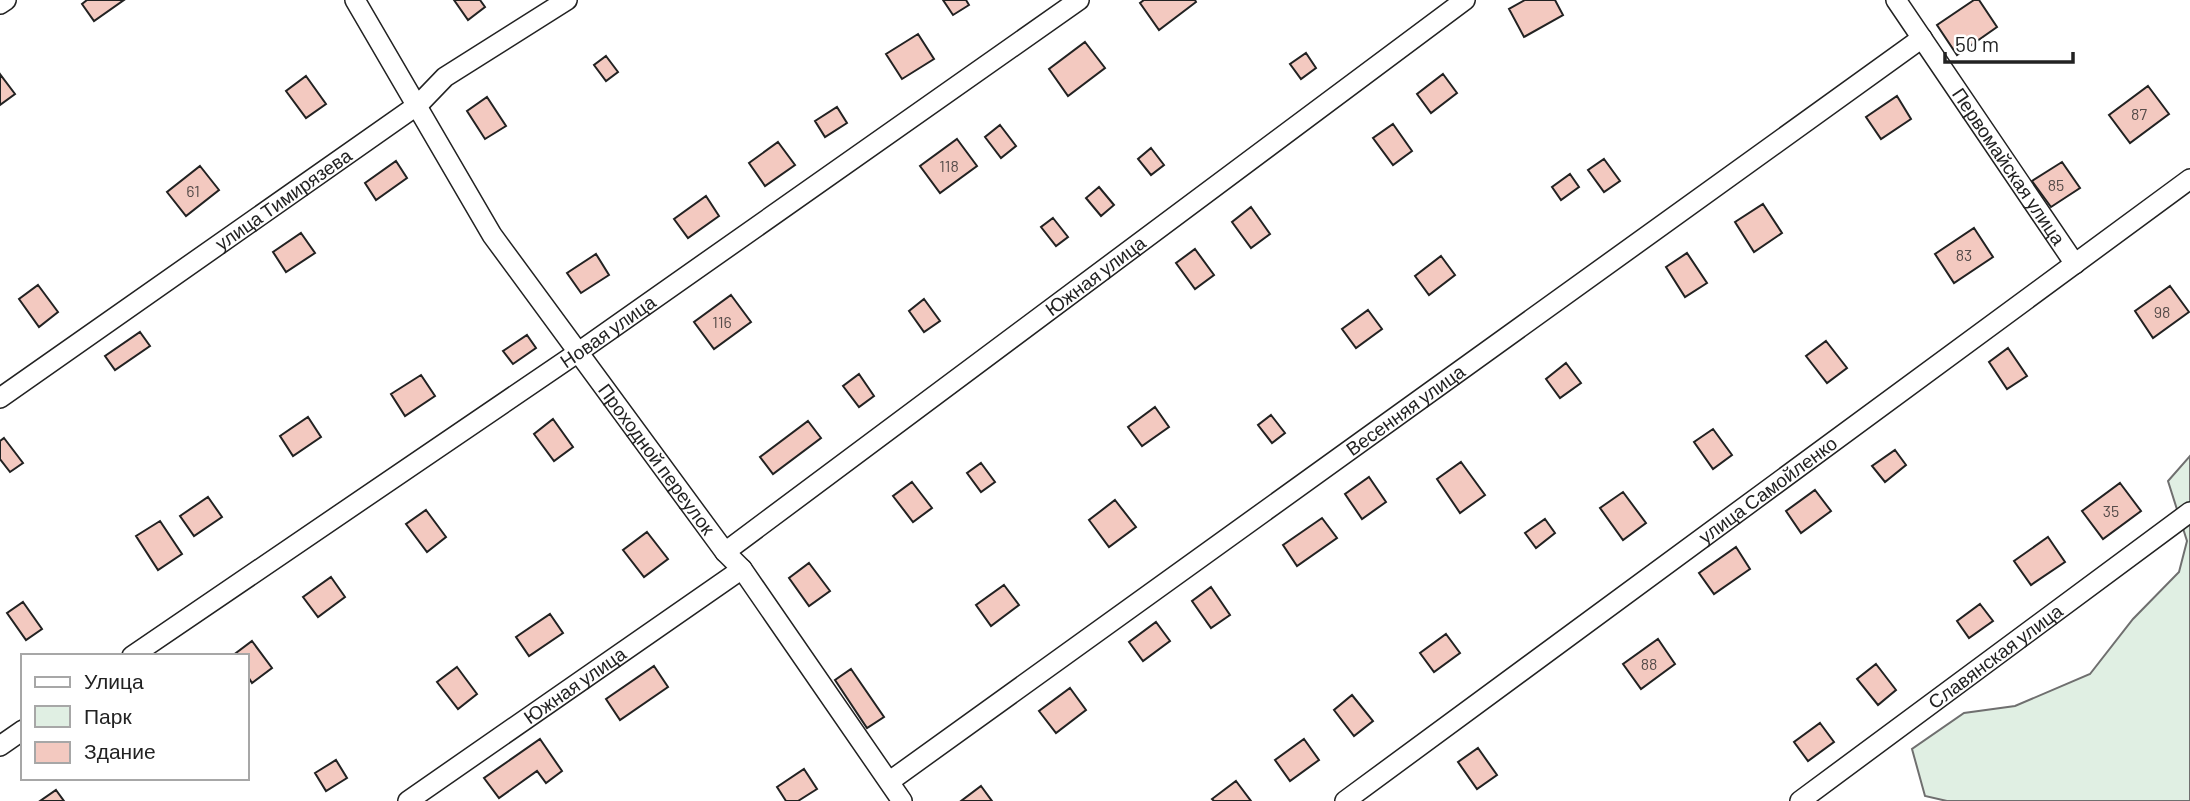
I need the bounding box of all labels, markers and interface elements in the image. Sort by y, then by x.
scale bar [1945,21,2073,65]
text: 50 m [1955,31,1999,56]
street label: Первомайская улица [1948,83,2071,249]
house number: 87 [2131,104,2147,123]
street label: улица Тимирязева [210,143,356,255]
house number: 118 [939,156,959,175]
house number: 85 [2048,175,2064,194]
house number: 61 [186,181,200,200]
street label: Южная улица [1040,230,1150,320]
house number: 83 [1956,245,1972,264]
street label: Новая улица [555,289,660,372]
house number: 98 [2154,302,2170,321]
house number: 116 [712,312,732,331]
street label: Весенняя улица [1341,359,1469,460]
street label: Проходной переулок [594,379,721,539]
street label: улица Самойленко [1694,431,1841,548]
house number: 35 [2103,501,2119,520]
street label: Славянская улица [1923,598,2067,713]
street label: Южная улица [519,641,630,728]
legend [21,654,248,780]
house number: 88 [1641,654,1657,673]
text: Улица [84,668,144,693]
text: Парк [84,703,132,728]
text: Здание [84,738,156,763]

